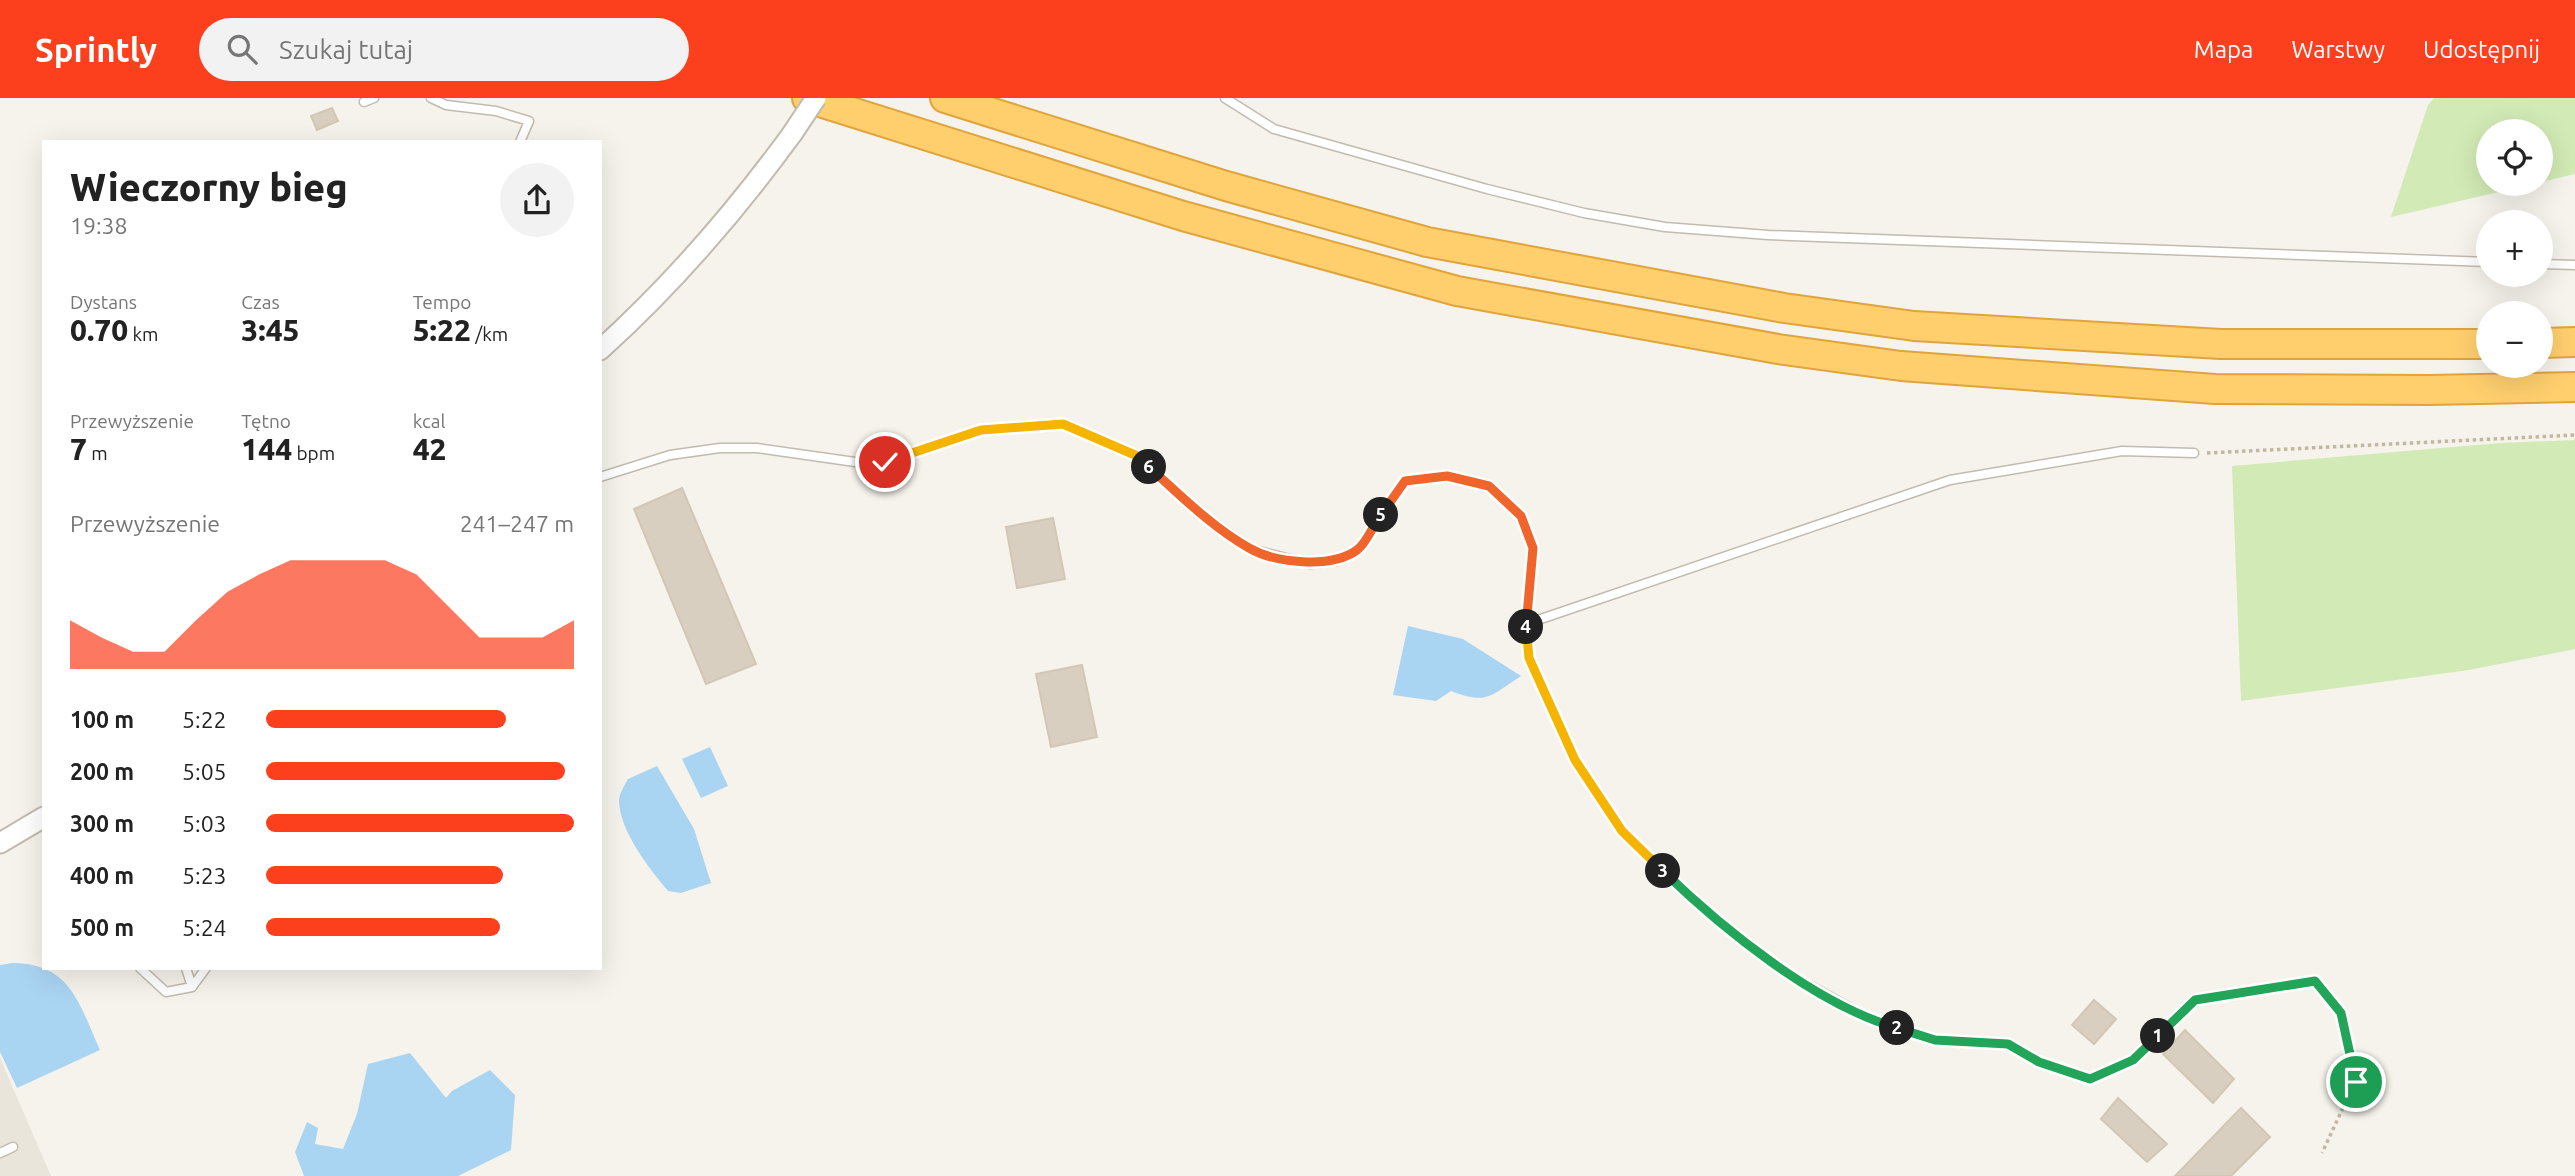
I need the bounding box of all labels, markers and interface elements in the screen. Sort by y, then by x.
search box [199,18,689,81]
icon: search [223,30,261,68]
text: Sprintly [35,31,157,68]
text: Szukaj tutaj [279,35,413,64]
text: Mapa [2194,36,2253,63]
text: Warstwy [2291,36,2385,63]
text: Udostępnij [2423,36,2540,63]
map controls [2476,119,2553,378]
button: locate [2476,119,2553,196]
button: share [500,163,574,237]
text: Wieczorny bieg [70,166,348,208]
button: + [2476,210,2553,287]
text: 19:38 [70,213,128,238]
text: Dystans [70,291,137,313]
text: Czas [241,291,280,313]
text: Tempo [413,291,471,313]
button: − [2476,301,2553,378]
text: 0.70 [70,313,128,347]
text: 3:45 [241,313,299,347]
text: 5:22 [413,313,471,347]
text: km [128,323,158,345]
text: /km [471,323,508,345]
text: Przewyższenie [70,410,194,432]
text: Tętno [241,410,291,432]
text: kcal [413,410,445,432]
text: 7 [70,432,87,466]
text: 144 [241,432,292,466]
text: 42 [413,432,447,466]
pin [855,432,915,492]
text: m [87,442,108,464]
text: bpm [292,442,335,464]
icon: check [866,443,904,481]
pin: 6 [1132,450,1166,484]
text: 6 [1143,455,1154,477]
pin: 5 [1364,498,1398,532]
text: 5 [1375,503,1386,525]
text: Przewyższenie [70,511,220,536]
text: 241–247 m [460,511,574,536]
pin: 4 [1508,610,1544,644]
text: 4 [1520,615,1531,637]
text: 100 m [70,707,134,732]
text: 5:22 [182,707,227,732]
text: 200 m [70,759,134,784]
text: 5:05 [182,759,227,784]
text: 300 m [70,811,134,836]
text: 5:03 [182,811,227,836]
pin: 3 [1646,854,1680,888]
text: 3 [1657,859,1668,881]
text: 400 m [70,863,134,888]
text: 5:23 [182,863,227,888]
text: 500 m [70,915,134,940]
text: 5:24 [182,915,227,940]
pin: 2 [1880,1010,1914,1046]
text: 2 [1891,1016,1902,1038]
pin: 1 [2140,1018,2176,1054]
text: 1 [2152,1024,2163,1046]
pin [2326,1052,2386,1112]
icon: arrive [2337,1063,2375,1101]

